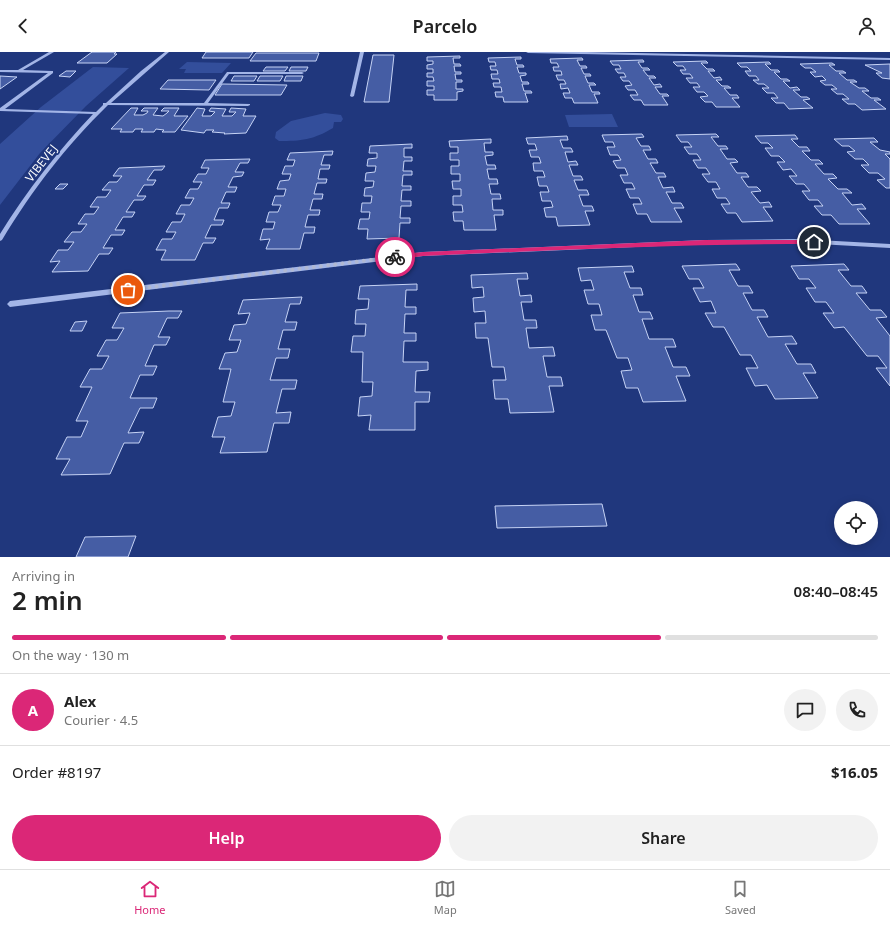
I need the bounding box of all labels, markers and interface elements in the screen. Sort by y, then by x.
text: Parcelo [413,14,477,38]
icon: back [12,15,34,37]
icon: person [856,15,878,37]
street label: VIBEVEJ [21,141,61,185]
pin [797,225,831,259]
icon: home [803,231,825,253]
courier [375,237,415,277]
icon: bike [384,246,406,268]
pin [111,273,145,307]
icon: bag [117,279,139,301]
map controls [834,501,878,545]
button: locate [834,501,878,545]
text: Arriving in [12,567,75,585]
text: 08:40–08:45 [794,581,878,601]
text: 2 min [12,582,83,618]
text: On the way · 130 m [12,646,129,664]
button: chat [784,689,826,731]
button: phone [836,689,878,731]
text: Alex [64,691,96,711]
text: A [28,700,38,720]
text: Courier · 4.5 [64,711,138,729]
text: Order #8197 [12,762,101,782]
text: $16.05 [831,762,878,782]
button: Help [12,815,441,861]
button: Share [449,815,878,861]
tab: Home [134,878,165,917]
tab: Map [434,878,457,917]
tab: Saved [725,878,756,917]

